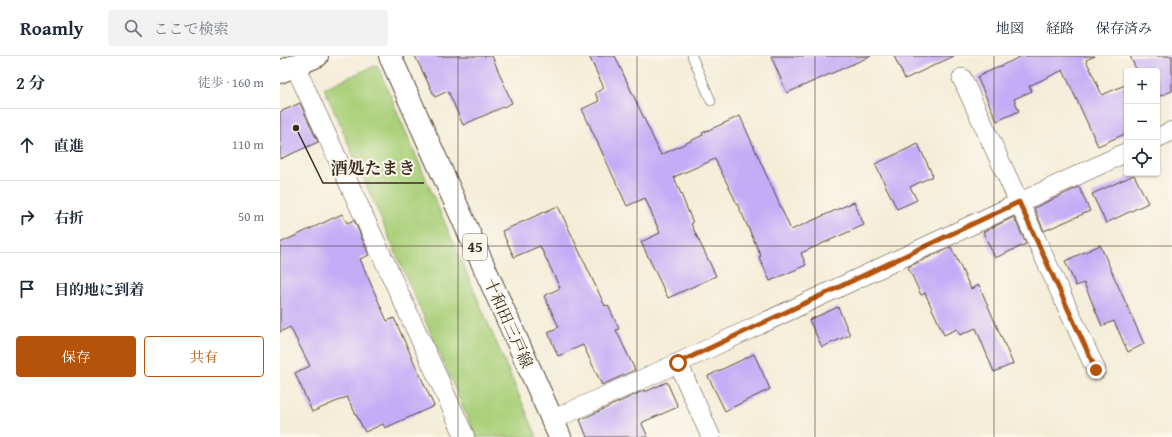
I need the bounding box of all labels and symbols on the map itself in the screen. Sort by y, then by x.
callout: 酒処たまき [323,154,424,183]
text: 酒処たまき [331,155,416,180]
road number: 45 [463,234,487,260]
street label: 十和田三戸線 [479,274,539,372]
route start [669,354,687,372]
route end [1087,361,1105,379]

